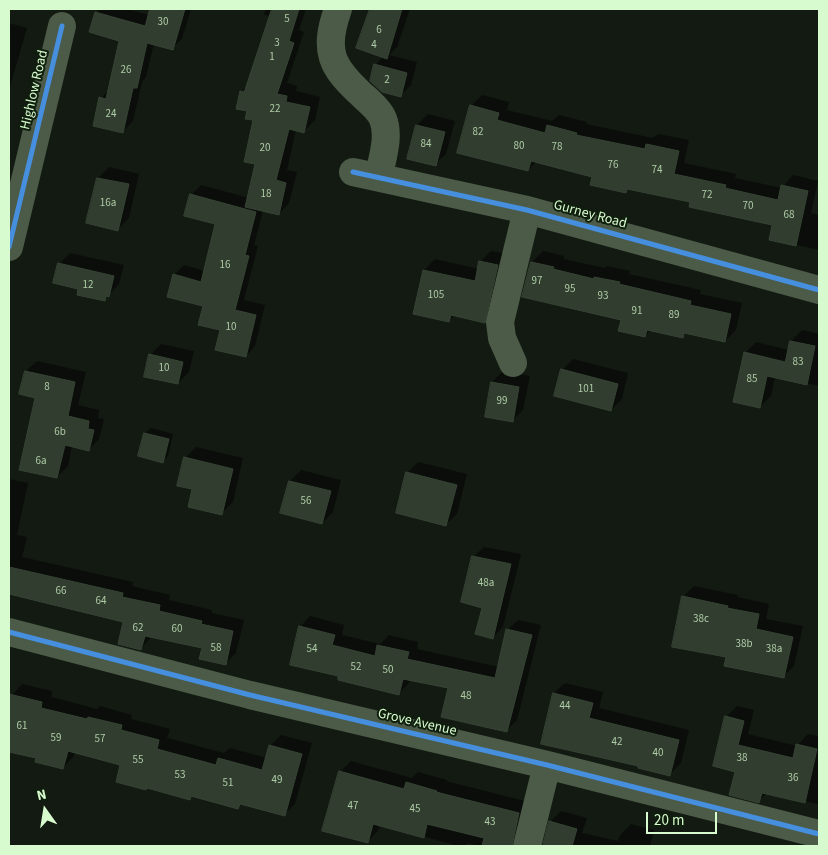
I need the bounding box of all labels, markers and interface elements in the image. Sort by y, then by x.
house number: 5 [284,13,290,27]
house number: 30 [158,16,168,30]
house number: 6 [376,24,382,38]
house number: 3 [274,37,280,51]
house number: 4 [371,39,377,53]
street label: Highlow Road [18,49,52,131]
house number: 1 [269,51,275,65]
house number: 26 [121,64,131,78]
house number: 2 [384,74,390,88]
house number: 22 [270,103,280,117]
house number: 24 [106,108,116,122]
house number: 82 [473,126,483,140]
house number: 84 [421,138,431,152]
house number: 80 [514,140,524,154]
house number: 78 [552,141,562,155]
house number: 20 [260,142,270,156]
house number: 76 [608,159,618,173]
house number: 74 [652,164,662,178]
house number: 18 [261,188,271,202]
house number: 72 [702,189,712,203]
house number: 16a [100,197,116,211]
street label: Gurney Road [552,197,628,233]
house number: 70 [743,200,753,214]
house number: 68 [784,209,794,223]
house number: 16 [220,259,230,273]
house number: 97 [532,275,542,289]
house number: 12 [83,279,93,293]
house number: 95 [565,283,575,297]
house number: 105 [428,289,444,303]
house number: 93 [598,290,608,304]
house number: 91 [632,305,642,319]
house number: 89 [669,309,679,323]
house number: 10 [226,321,236,335]
house number: 83 [793,356,803,370]
house number: 10 [159,362,169,376]
house number: 85 [747,373,757,387]
house number: 8 [44,381,50,395]
house number: 101 [578,383,594,397]
house number: 99 [497,395,507,409]
house number: 6b [54,426,66,440]
house number: 6a [35,455,47,469]
house number: 56 [301,495,311,509]
house number: 48a [478,577,494,591]
house number: 66 [56,585,66,599]
house number: 64 [96,595,106,609]
house number: 38c [693,613,709,627]
house number: 62 [133,622,143,636]
house number: 60 [172,623,182,637]
house number: 38b [735,638,753,652]
house number: 58 [211,642,221,656]
house number: 54 [307,643,317,657]
house number: 38a [766,643,782,657]
house number: 52 [351,661,361,675]
house number: 50 [383,664,393,678]
house number: 48 [461,690,471,704]
house number: 44 [560,700,570,714]
street label: Grove Avenue [376,706,458,740]
house number: 61 [17,720,27,734]
house number: 59 [51,732,61,746]
house number: 57 [95,733,105,747]
house number: 42 [612,736,622,750]
house number: 40 [653,747,663,761]
house number: 38 [737,752,747,766]
house number: 55 [133,754,143,768]
house number: 53 [175,769,185,783]
house number: 36 [788,772,798,786]
house number: 49 [272,774,282,788]
house number: 51 [223,777,233,791]
north arrow [20,785,70,835]
text: N [35,785,48,806]
house number: 47 [348,800,358,814]
scale bar [648,802,719,834]
house number: 45 [410,803,420,817]
text: 20 m [654,810,684,831]
house number: 43 [485,816,495,830]

